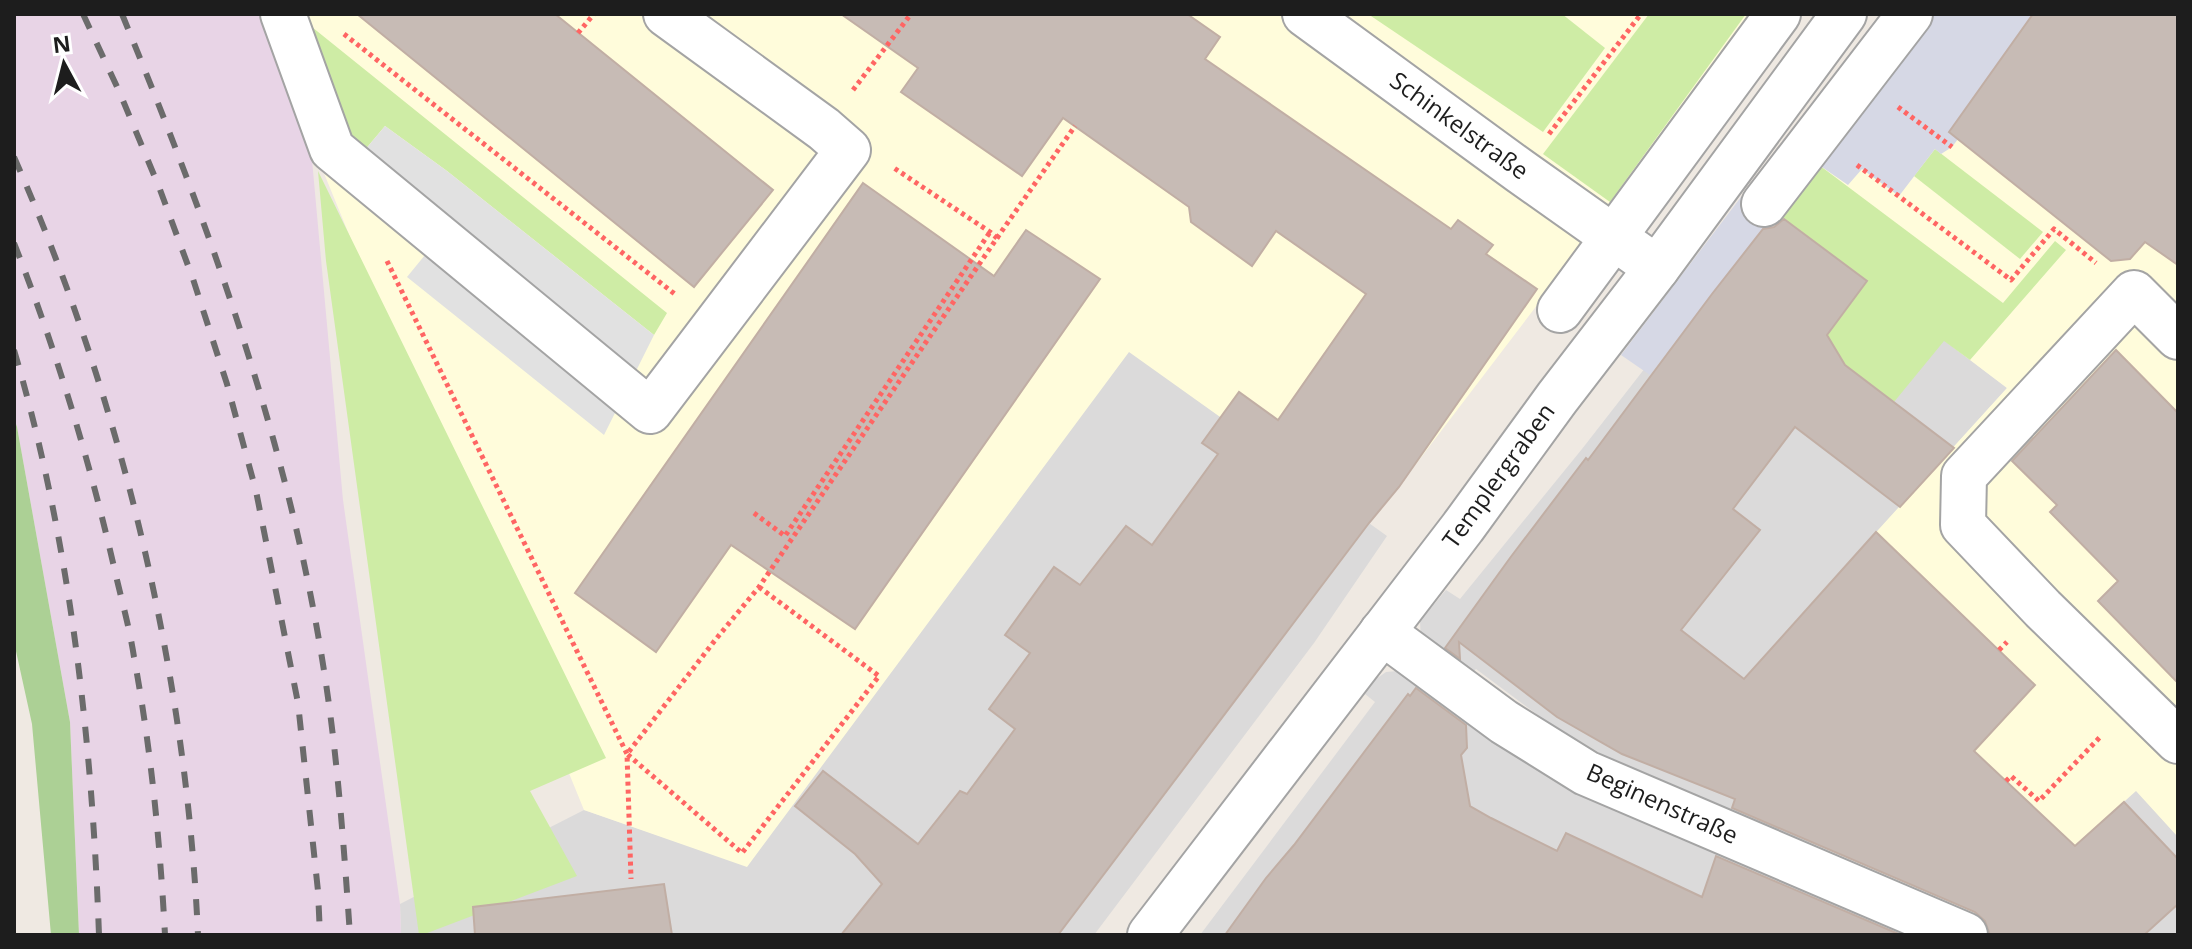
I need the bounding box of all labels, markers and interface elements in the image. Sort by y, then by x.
north arrow [24,24,104,104]
text: N [51,27,72,59]
street label: Schinkelstraße [1384,63,1536,186]
street label: Templergraben [1434,396,1562,554]
street label: Beginenstraße [1582,754,1744,851]

